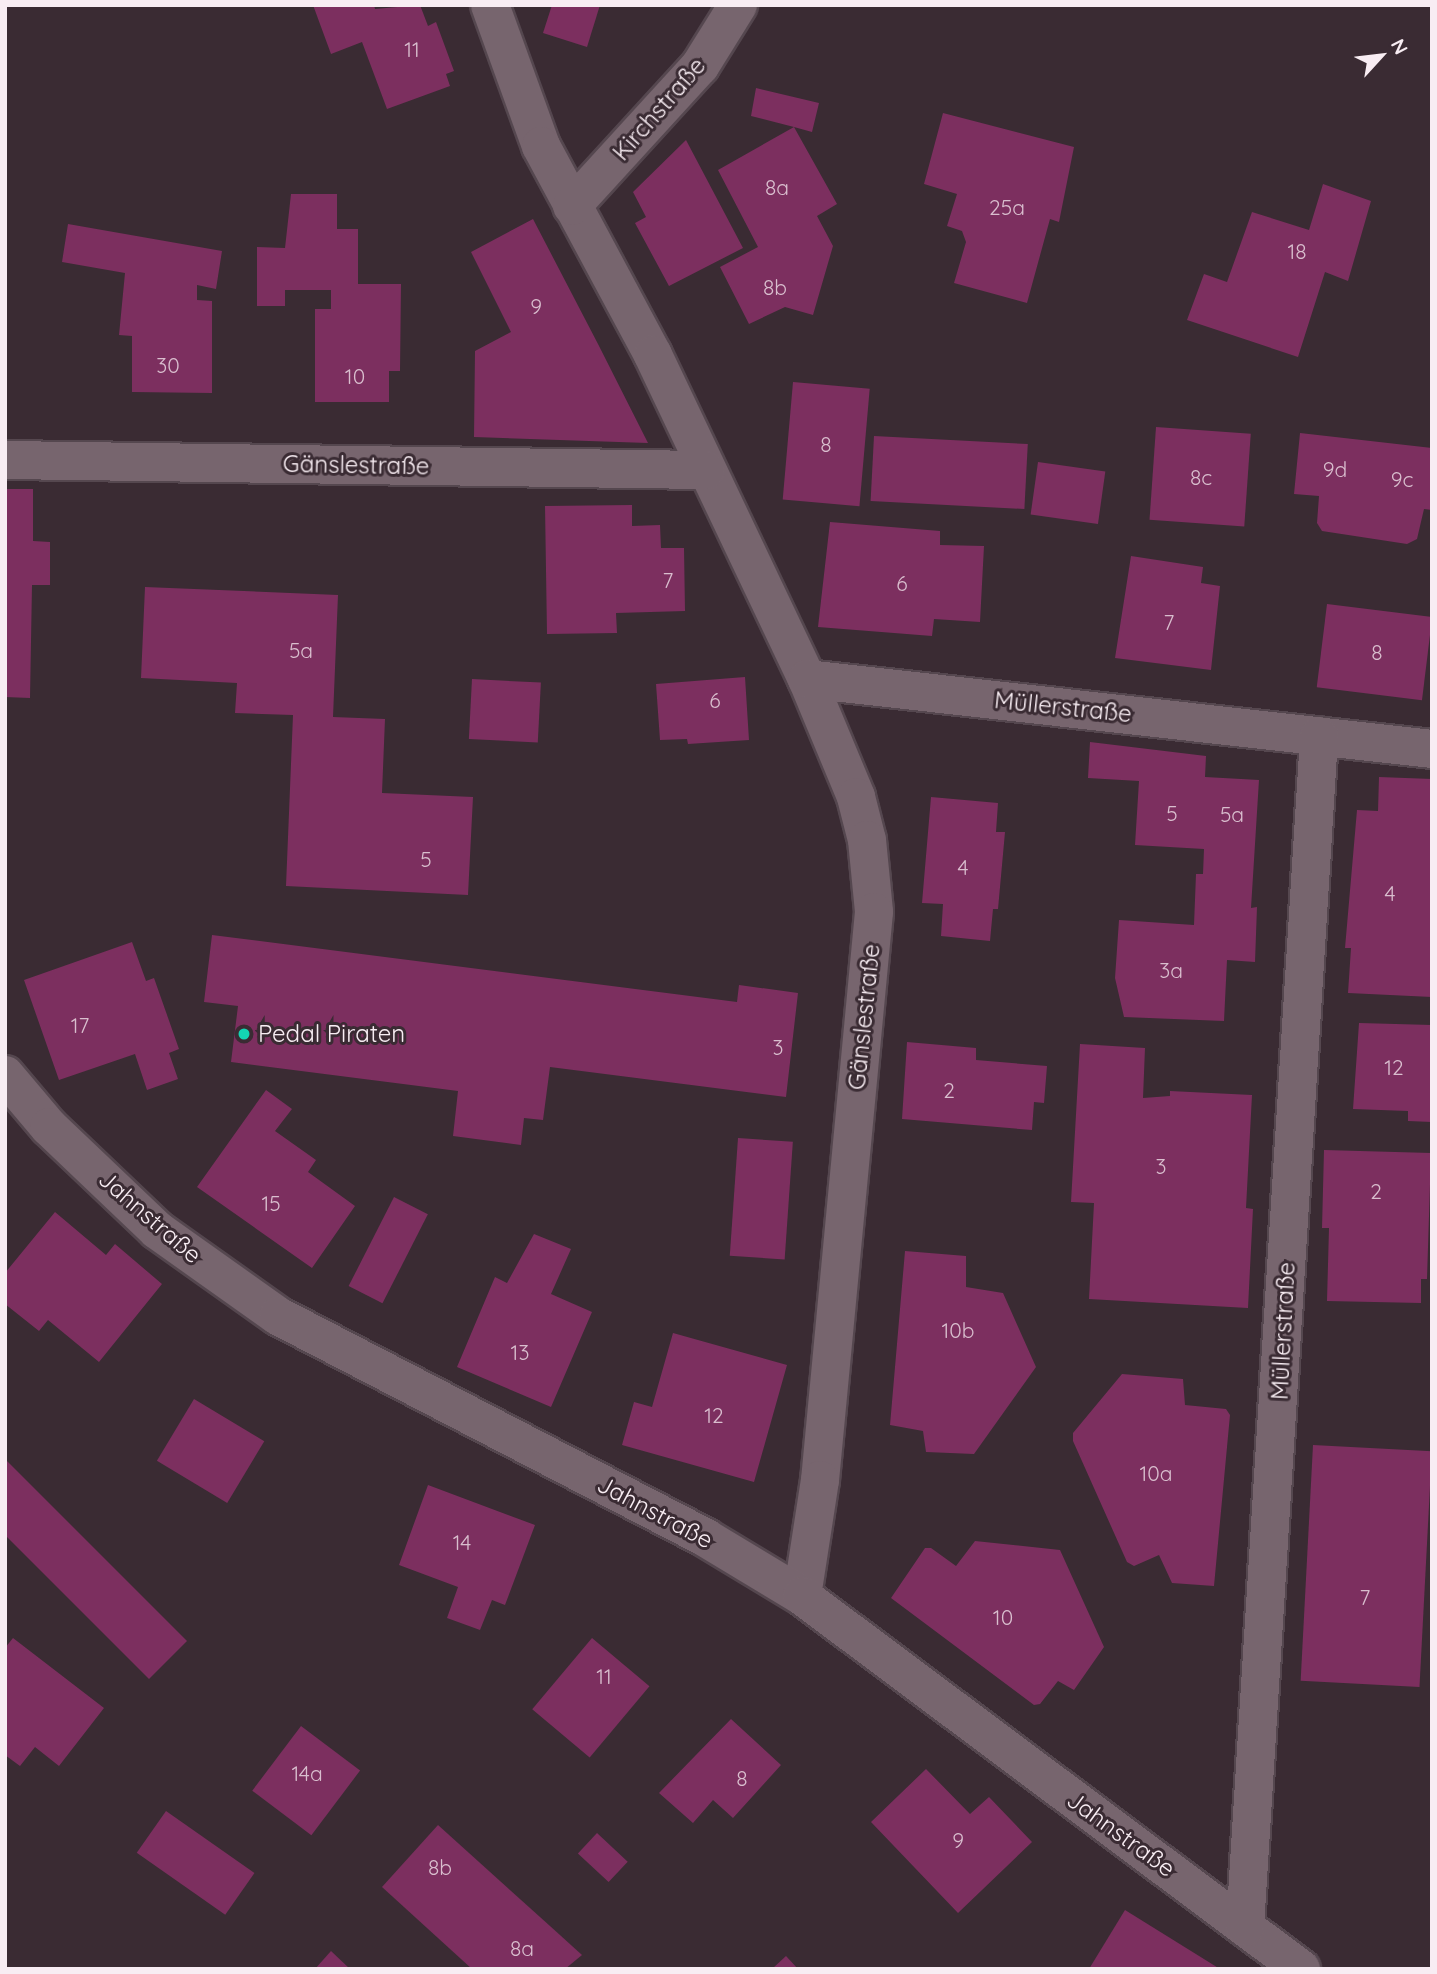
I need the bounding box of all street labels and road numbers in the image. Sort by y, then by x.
street label: Kirchstraße [606,52,712,166]
street label: Gänslestraße [282,449,430,481]
street label: Müllerstraße [993,685,1133,729]
street label: Gänslestraße [842,943,886,1091]
street label: Jahnstraße [93,1165,207,1269]
street label: Müllerstraße [1265,1261,1301,1401]
street label: Jahnstraße [592,1470,718,1554]
street label: Jahnstraße [1061,1785,1181,1883]

